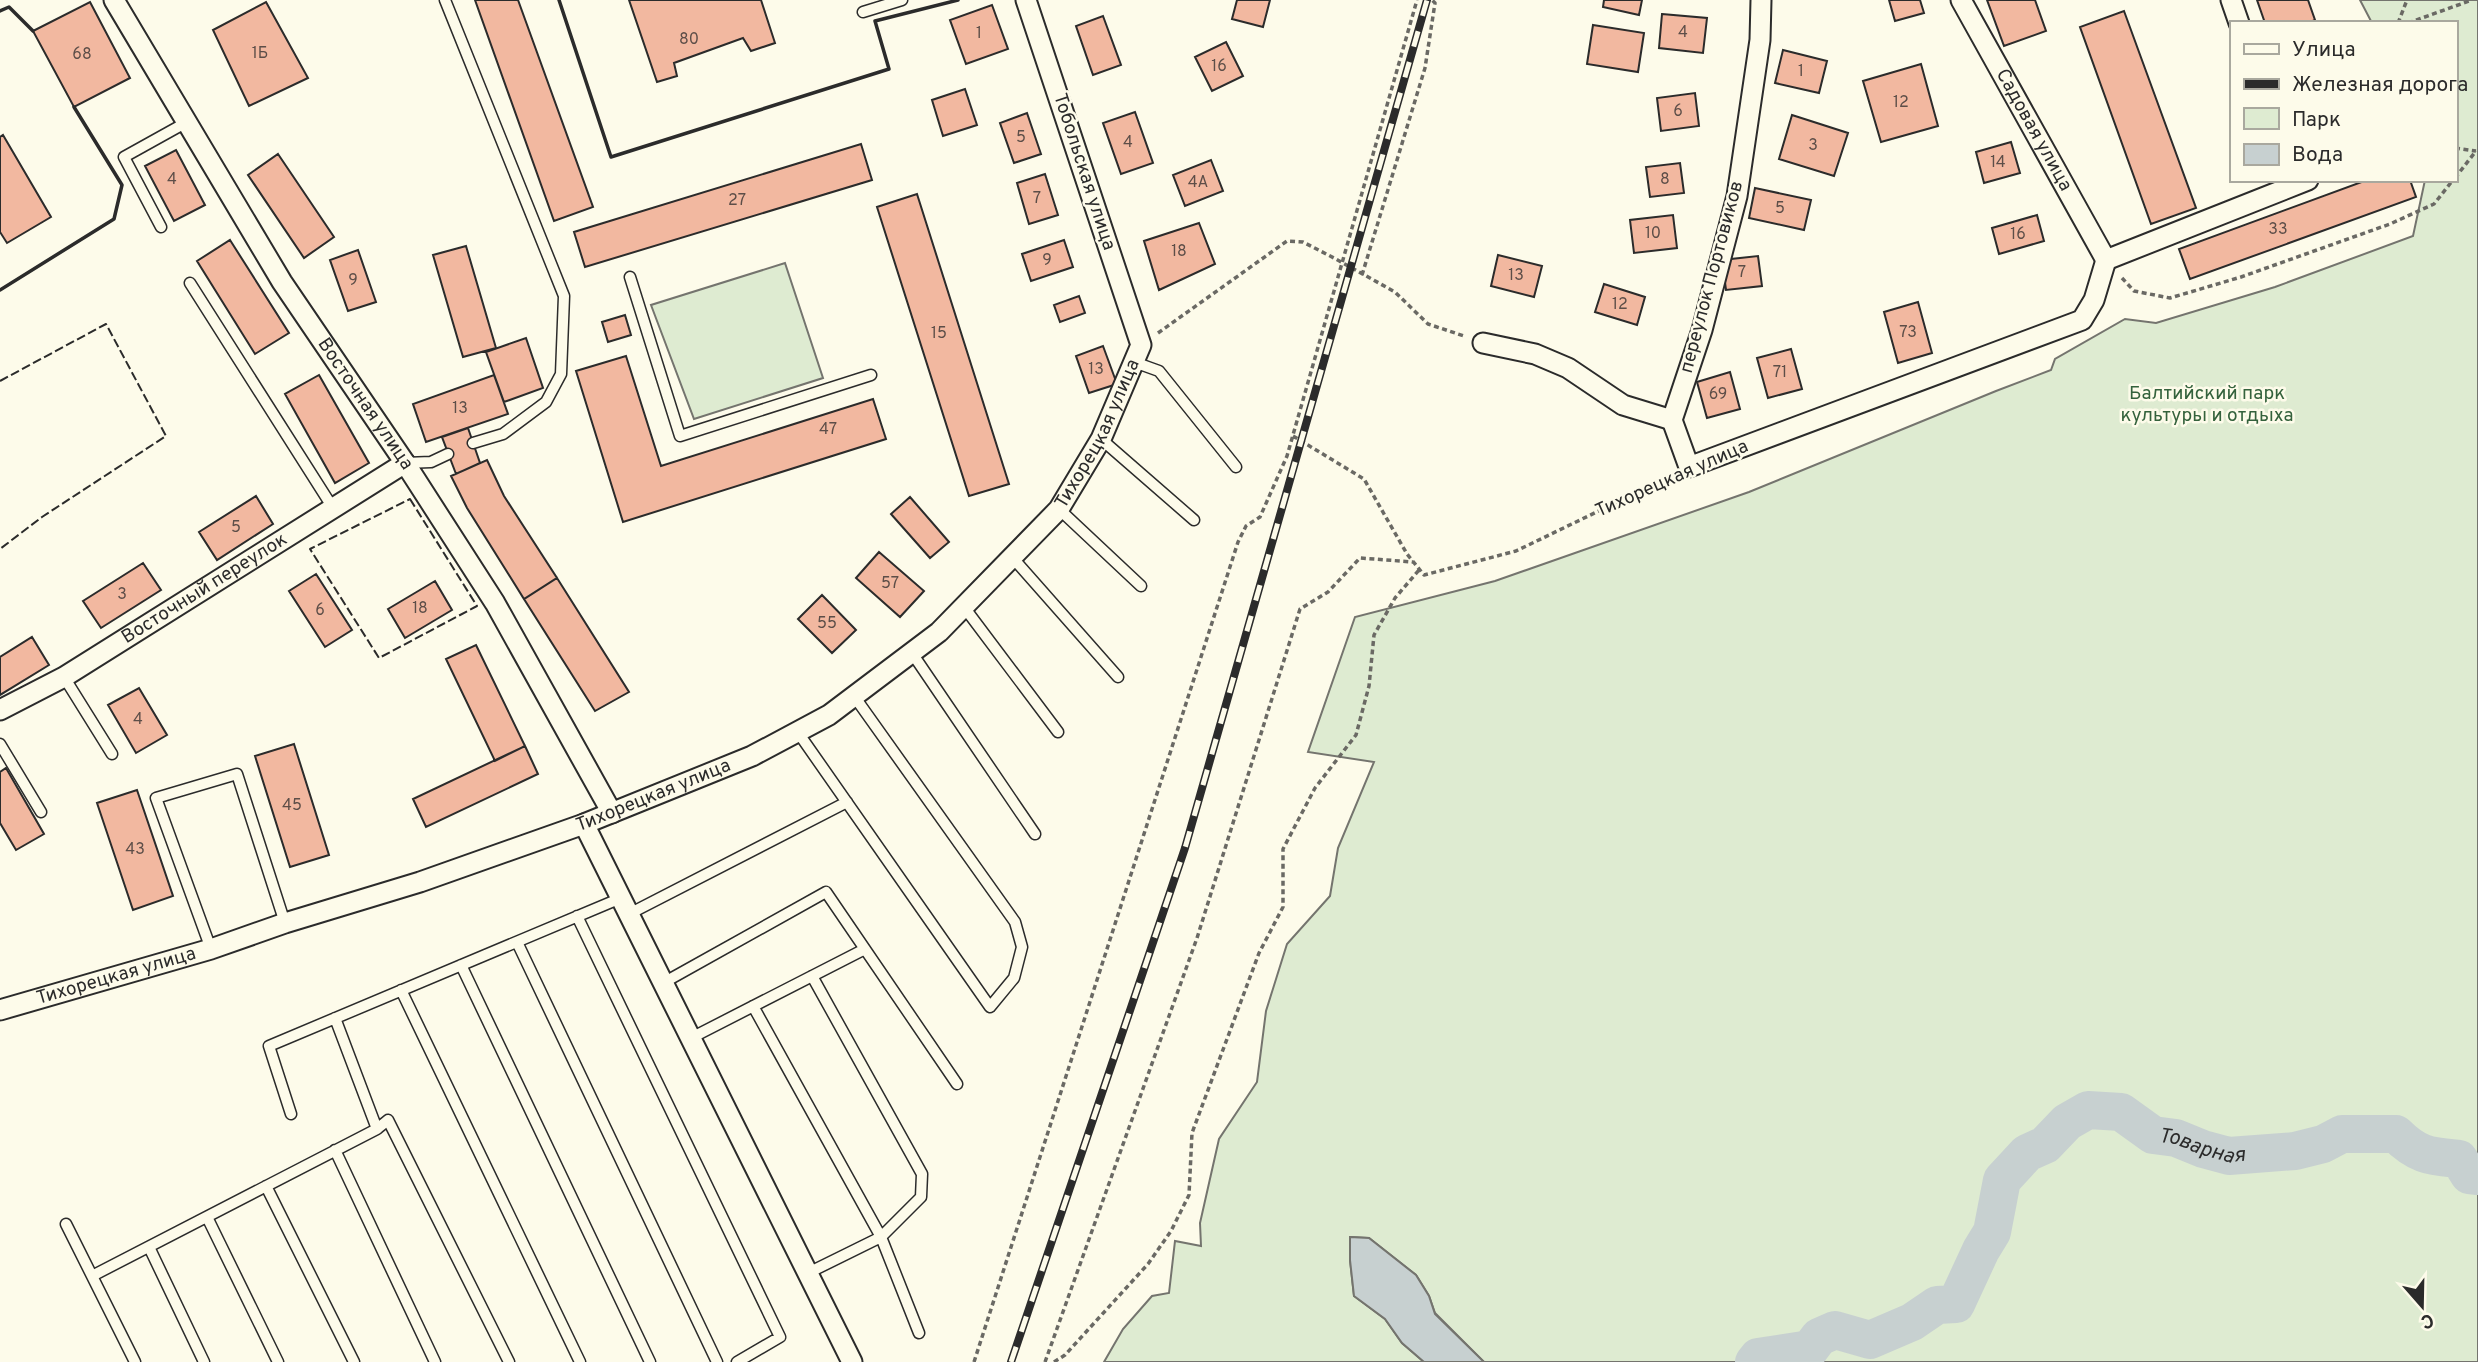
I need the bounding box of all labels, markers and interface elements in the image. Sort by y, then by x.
legend [2230,21,2457,182]
house number: 4 [1678,23,1688,43]
house number: 1 [976,24,982,44]
house number: 80 [679,30,699,50]
text: Улица [2292,37,2356,64]
house number: 1Б [252,44,268,64]
house number: 68 [72,45,92,65]
house number: 16 [1211,57,1227,77]
house number: 1 [1798,62,1804,82]
street label: Садовая улица [1990,65,2077,196]
text: Железная дорога [2292,72,2468,99]
street label: Тобольская улица [1047,91,1121,253]
house number: 12 [1893,93,1909,113]
house number: 6 [1673,102,1683,122]
text: Парк [2292,107,2341,134]
house number: 5 [1016,128,1026,148]
house number: 4 [1123,133,1133,153]
house number: 3 [1808,136,1818,156]
text: Вода [2292,142,2343,169]
house number: 14 [1990,153,2006,173]
house number: 4 [167,170,177,190]
house number: 8 [1660,170,1670,190]
house number: 4А [1188,173,1208,193]
street label: переулок Портовиков [1675,178,1749,376]
house number: 7 [1033,189,1041,209]
house number: 27 [728,191,746,211]
house number: 5 [1775,199,1785,219]
house number: 33 [2268,220,2288,240]
house number: 10 [1645,224,1661,244]
house number: 16 [2010,225,2026,245]
house number: 18 [1171,242,1187,262]
house number: 9 [1042,251,1052,271]
house number: 7 [1738,263,1746,283]
house number: 13 [1508,266,1524,286]
house number: 9 [348,271,358,291]
house number: 12 [1612,295,1628,315]
house number: 73 [1899,323,1917,343]
house number: 15 [931,324,947,344]
street label: Восточная улица [312,333,419,475]
street label: Тихорецкая улица [1050,356,1146,513]
house number: 13 [1088,360,1104,380]
house number: 71 [1773,363,1787,383]
park label: Балтийский парк культуры и отдыха [2120,382,2294,428]
house number: 69 [1709,385,1727,405]
house number: 13 [452,399,468,419]
house number: 47 [819,420,837,440]
street label: Тихорецкая улица [1592,435,1752,523]
house number: 5 [231,518,241,538]
street label: Восточный переулок [117,528,292,650]
house number: 57 [881,574,899,594]
house number: 3 [117,585,127,605]
house number: 18 [412,599,428,619]
house number: 6 [315,601,325,621]
house number: 55 [817,614,837,634]
house number: 4 [133,710,143,730]
street label: Тихорецкая улица [573,754,734,838]
house number: 45 [282,796,302,816]
house number: 43 [125,840,145,860]
street label: Тихорецкая улица [34,942,199,1011]
water label: Товарная [2157,1122,2247,1170]
north arrow [2387,1271,2457,1341]
text: С [2417,1307,2437,1333]

